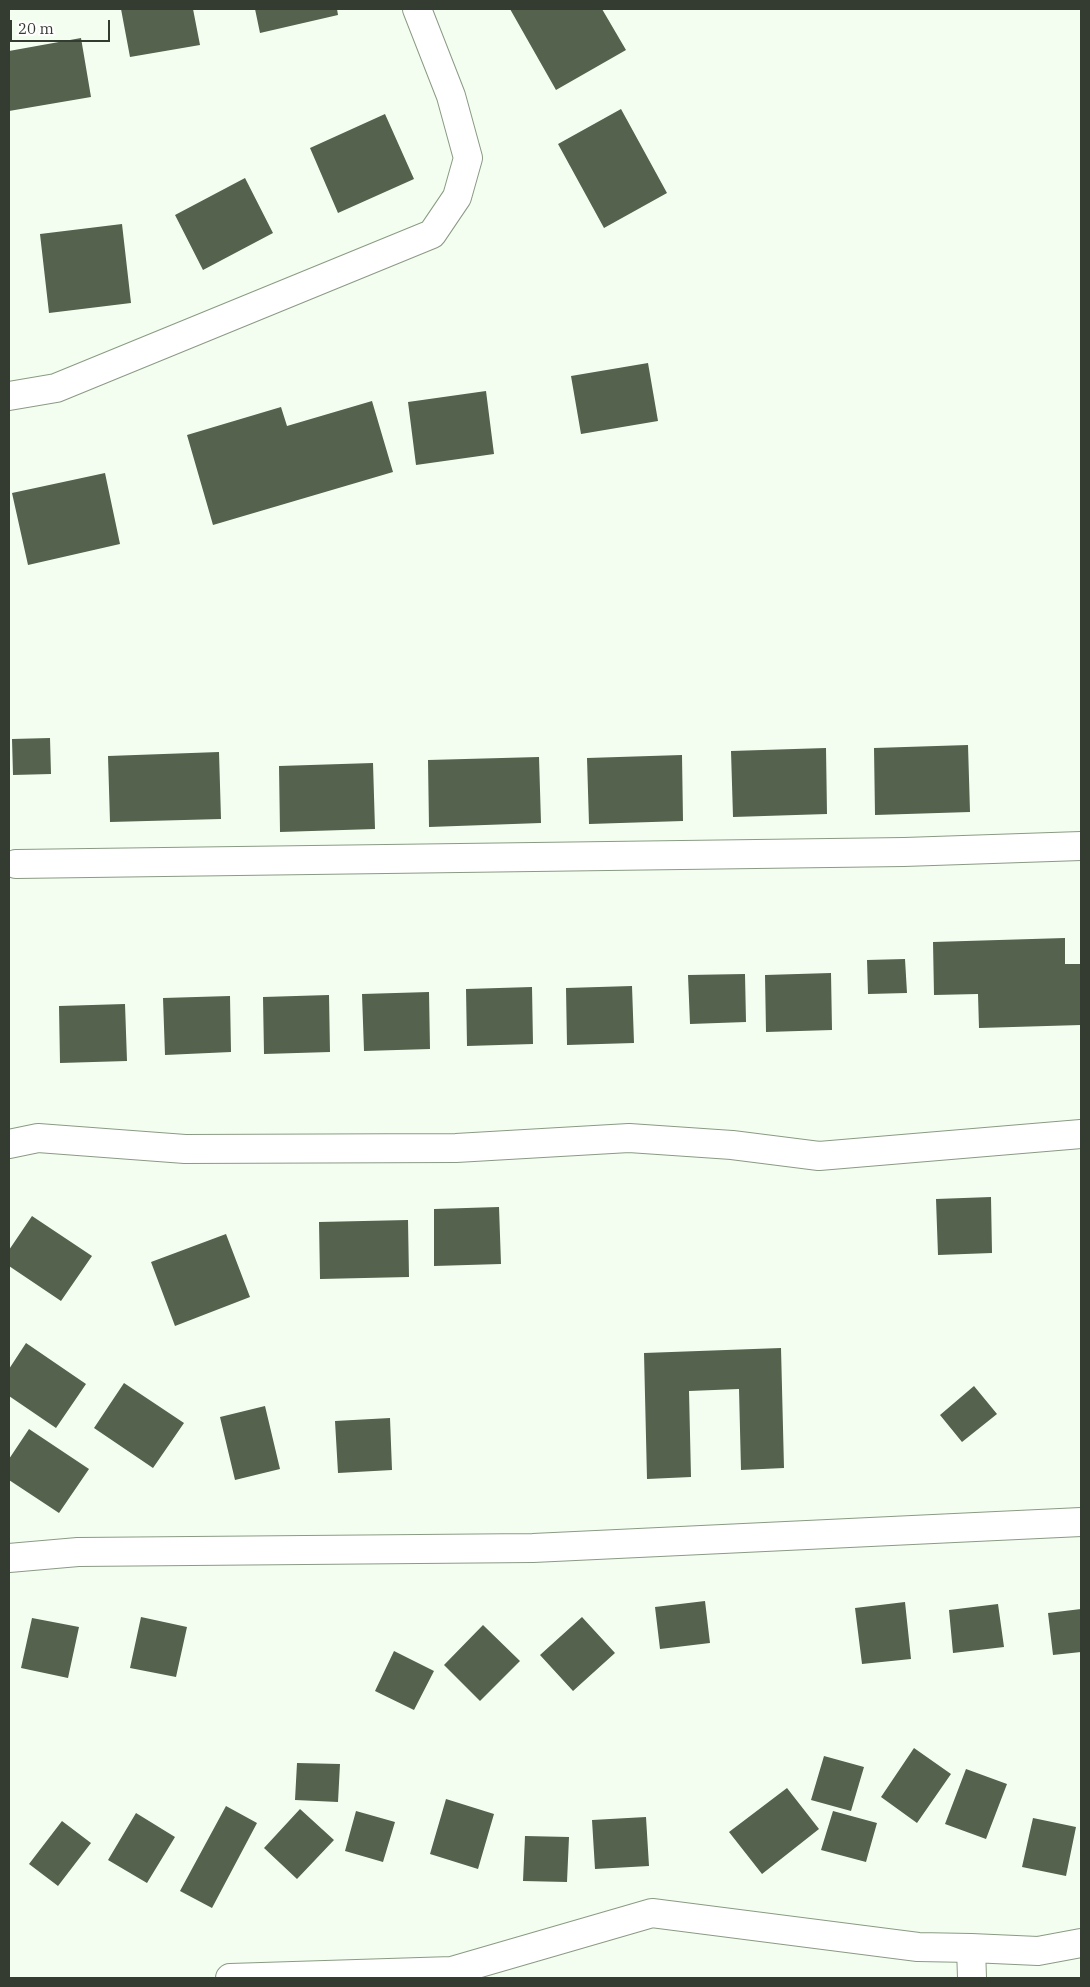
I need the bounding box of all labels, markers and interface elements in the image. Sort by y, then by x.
scale bar [12,10,112,42]
text: 20 m [18,19,54,38]

